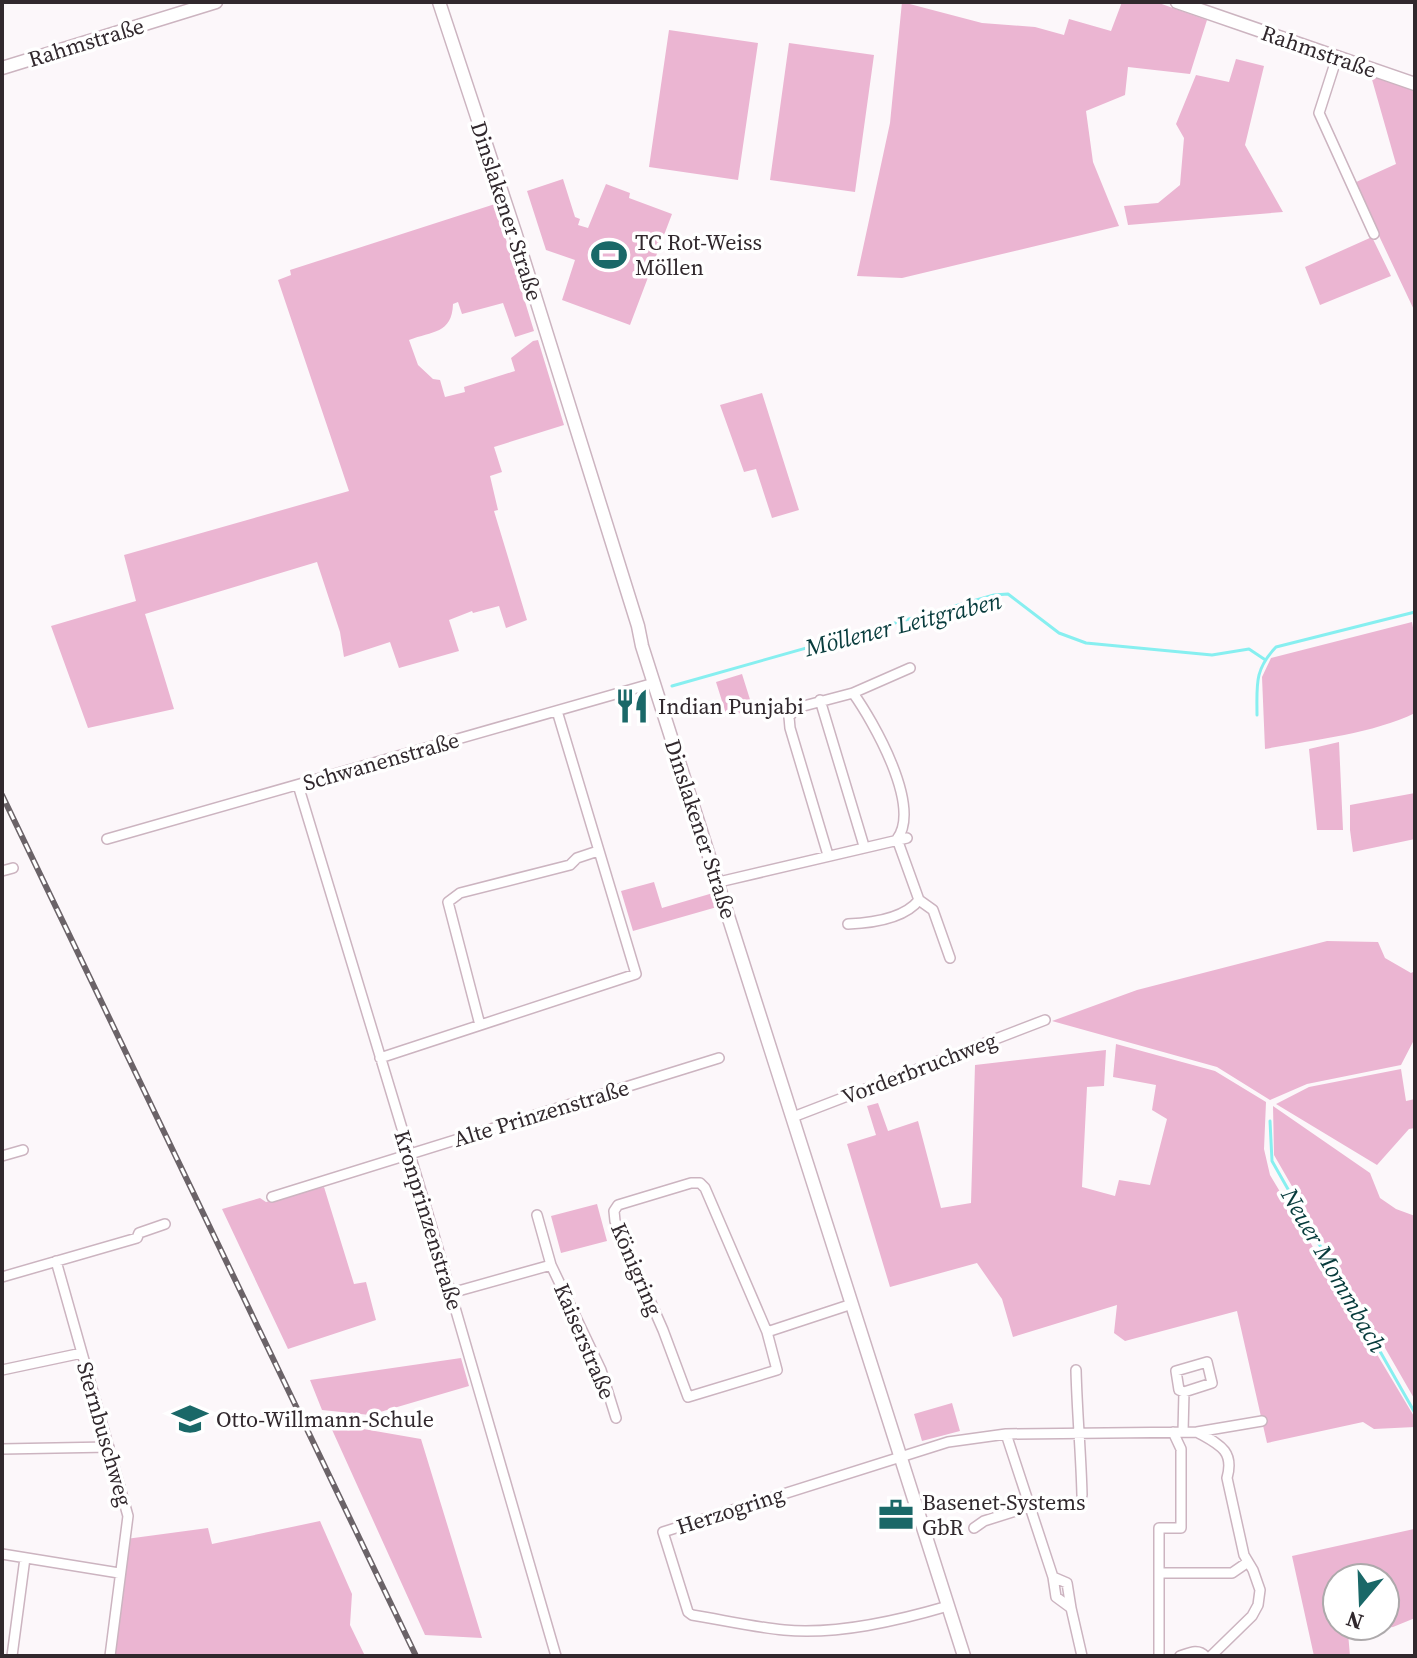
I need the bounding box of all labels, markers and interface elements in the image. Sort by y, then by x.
street label: Rahmstraße [24,10,148,74]
street label: Rahmstraße [1257,17,1381,85]
street label: Dinslakener Straße [464,118,550,304]
place label: TC Rot-Weiss Möllen [635,227,762,282]
sports icon: TC Rot-Weiss Möllen [590,236,628,274]
water label: Möllener Leitgraben [800,584,1005,665]
restaurant icon: Indian Punjabi [613,687,651,725]
place label: Indian Punjabi [658,691,804,721]
street label: Schwanenstraße [300,724,462,798]
street label: Dinslakener Straße [658,736,744,922]
street label: Vorderbruchweg [837,1025,1001,1111]
street label: Alte Prinzenstraße [449,1072,633,1154]
street label: Kronprinzenstraße [387,1126,471,1314]
water label: Neuer Mommbach [1273,1181,1394,1358]
street label: Königring [604,1218,670,1320]
street label: Kaiserstraße [547,1278,623,1404]
street label: Sternbuschweg [70,1358,140,1510]
school or university icon: Otto-Willmann-Schule [171,1400,209,1438]
place label: Otto-Willmann-Schule [216,1404,434,1434]
street label: Herzogring [672,1479,788,1541]
place label: Basenet-Systems GbR [922,1487,1086,1542]
office icon: Basenet-Systems GbR [877,1496,915,1534]
north arrow [1321,1562,1401,1642]
text: N [1342,1604,1367,1638]

